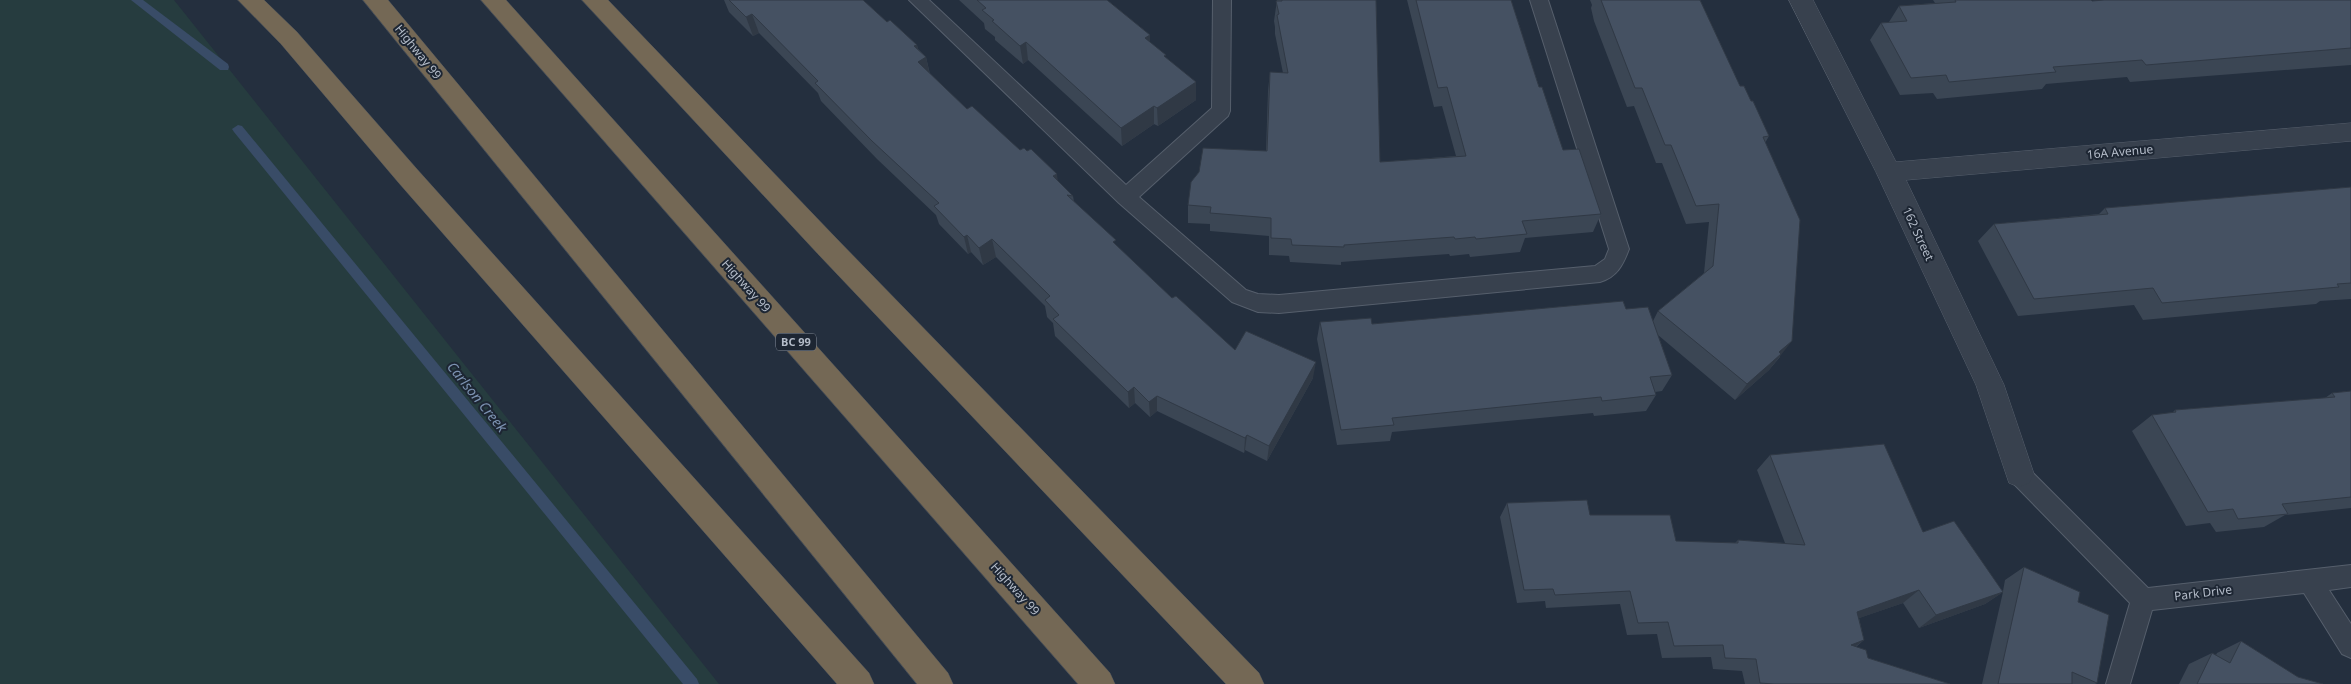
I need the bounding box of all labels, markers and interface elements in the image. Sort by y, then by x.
street label: Highway 99 [391,21,446,83]
street label: 16A Avenue [2086,140,2154,163]
street label: 162 Street [1899,204,1939,264]
street label: Highway 99 [718,255,775,316]
road number: BC 99 [776,334,816,351]
water label: Carlson Creek [443,358,512,437]
street label: Highway 99 [987,558,1044,619]
street label: Park Drive [2173,580,2233,604]

